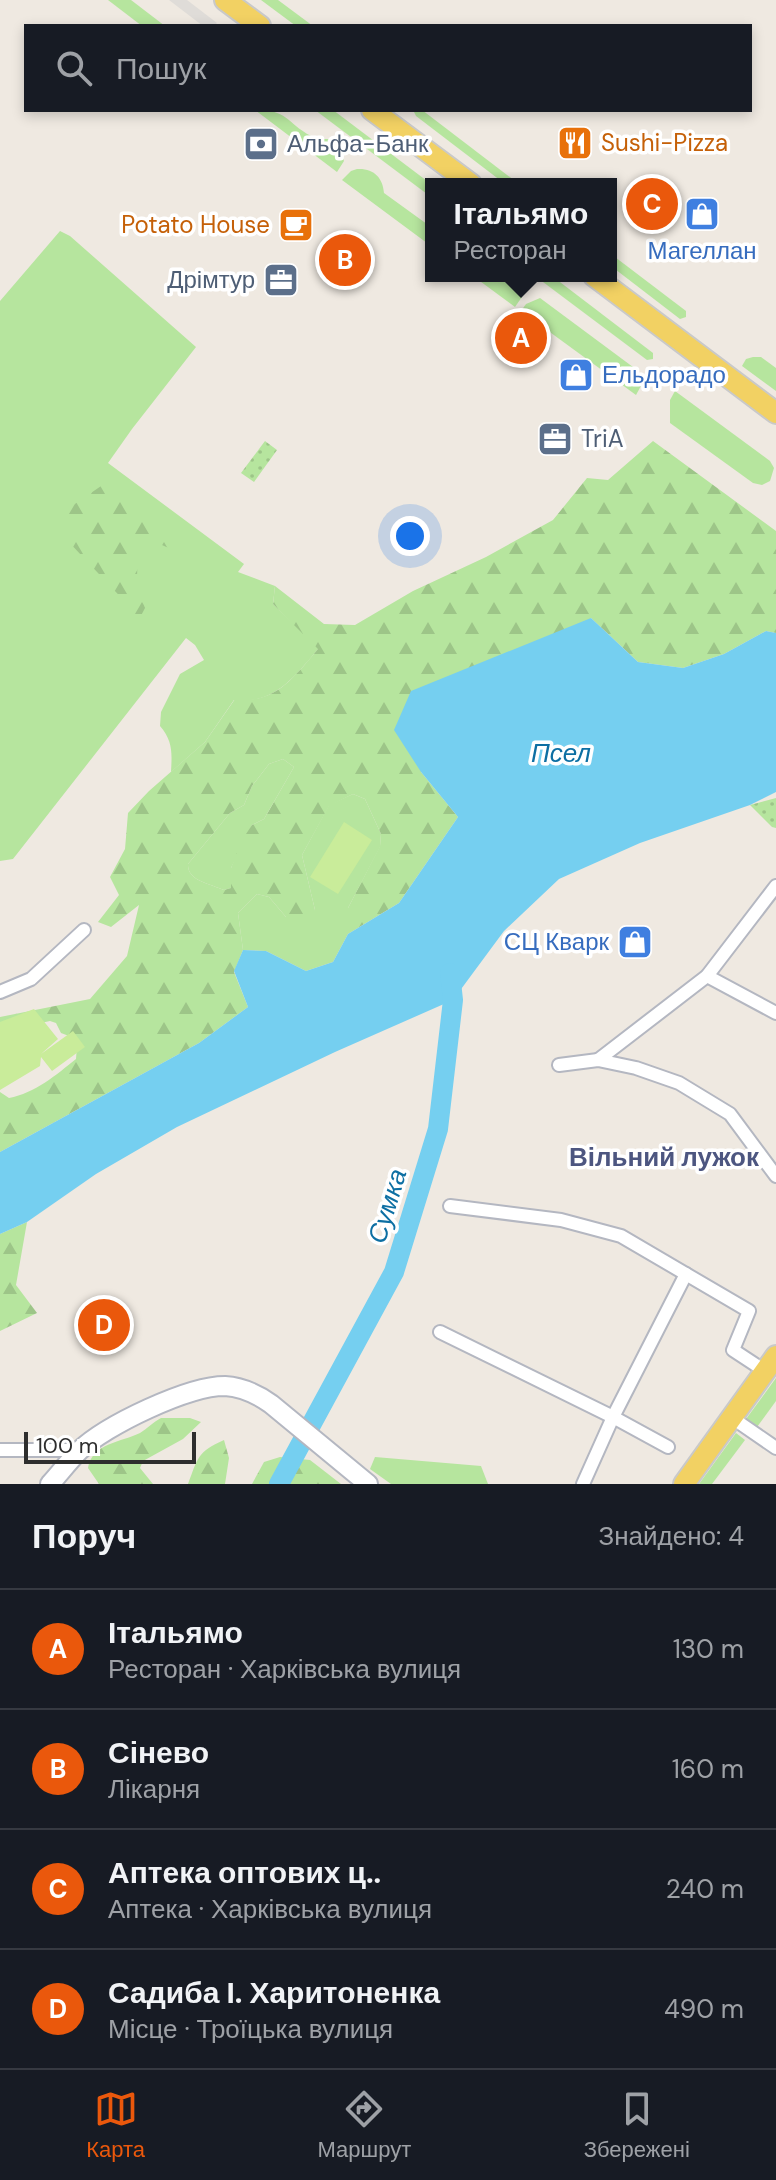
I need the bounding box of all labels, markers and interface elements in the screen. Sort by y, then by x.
search box [24,24,752,112]
icon: search [52,46,96,90]
text: Пошук [116,49,206,88]
restaurant icon: Sushi-Pizza [556,124,594,162]
bank icon: Альфа-Банк [242,125,280,163]
place label: Sushi-Pizza [601,127,728,158]
place label: Альфа-Банк [287,128,429,159]
pin: C [626,174,678,234]
popup [425,178,617,282]
text: Італьямо [454,194,588,233]
shop icon: Магеллан [683,195,721,233]
cafe icon: Potato House [277,206,315,244]
place label: Potato House [121,209,270,240]
pin: B [319,230,371,290]
text: Ресторан [454,233,567,267]
place label: Магеллан [648,235,757,266]
office icon: Дрімтур [262,261,300,299]
place label: Дрімтур [167,264,255,295]
pin: A [495,308,547,368]
shop icon: Ельдорадо [557,356,595,394]
place label: Ельдорадо [602,359,726,390]
office icon: TriA [536,420,574,458]
place label: TriA [581,423,624,454]
your location [390,516,430,556]
water label: Псел [531,736,591,770]
shop icon: СЦ Кварк [616,923,654,961]
place label: СЦ Кварк [504,926,609,957]
district label: Вільний лужок [569,1140,760,1174]
water label: Сумка [360,1165,414,1247]
pin: D [78,1295,130,1355]
scale bar [24,1428,196,1464]
text: 100 m [36,1431,98,1460]
text: Поруч [32,1514,136,1559]
text: Знайдено: 4 [599,1519,744,1553]
text: Італьямо [108,1613,243,1652]
text: A [49,1632,67,1666]
text: 130 m [673,1632,744,1666]
text: Ресторан · Харківська вулиця [108,1652,461,1686]
text: Сінево [108,1733,209,1772]
text: B [50,1752,66,1786]
text: 160 m [672,1752,744,1786]
text: Лікарня [108,1772,200,1806]
text: Аптека оптових ц.. [108,1853,381,1892]
text: C [48,1872,68,1906]
text: 240 m [666,1872,744,1906]
text: Аптека · Харківська вулиця [108,1892,432,1926]
text: Садиба І. Харитоненка [108,1973,440,2012]
text: D [49,1992,67,2026]
text: 490 m [664,1992,744,2026]
text: Місце · Троїцька вулиця [108,2012,393,2046]
tab: Карта [86,2087,145,2164]
tab: Маршрут [318,2087,411,2164]
tab: Збережені [584,2087,690,2164]

